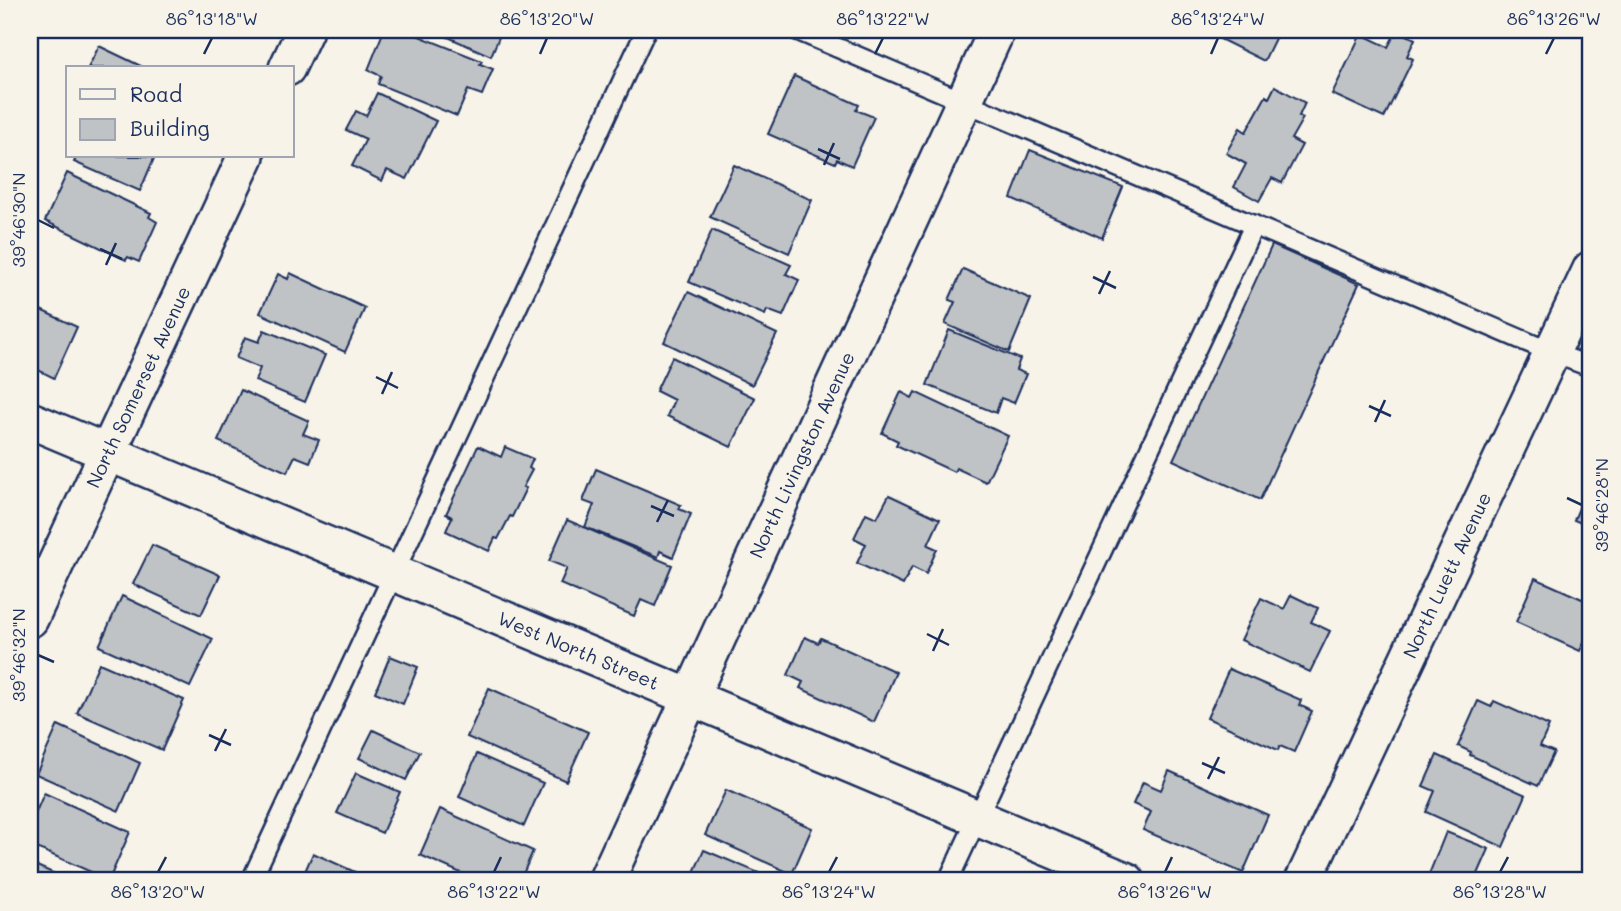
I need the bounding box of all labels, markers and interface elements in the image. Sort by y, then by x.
text: 86°13'18"W [166,6,258,30]
text: 86°13'20"W [500,6,594,30]
text: 86°13'22"W [836,6,930,30]
text: 86°13'24"W [1171,6,1265,30]
text: 86°13'26"W [1507,6,1601,30]
legend [66,66,294,158]
text: Road [130,80,182,107]
text: Building [130,114,210,141]
text: 39°46'30"N [6,173,30,267]
street label: North Somerset Avenue [80,282,196,492]
street label: North Livingston Avenue [743,347,860,562]
text: 39°46'28"N [1589,458,1613,552]
street label: North Luett Avenue [1397,488,1496,662]
street label: West North Street [494,605,663,695]
text: 39°46'32"N [6,608,30,702]
text: 86°13'20"W [111,879,205,903]
text: 86°13'22"W [447,879,541,903]
text: 86°13'24"W [782,879,876,903]
text: 86°13'26"W [1118,879,1212,903]
text: 86°13'28"W [1453,879,1547,903]

